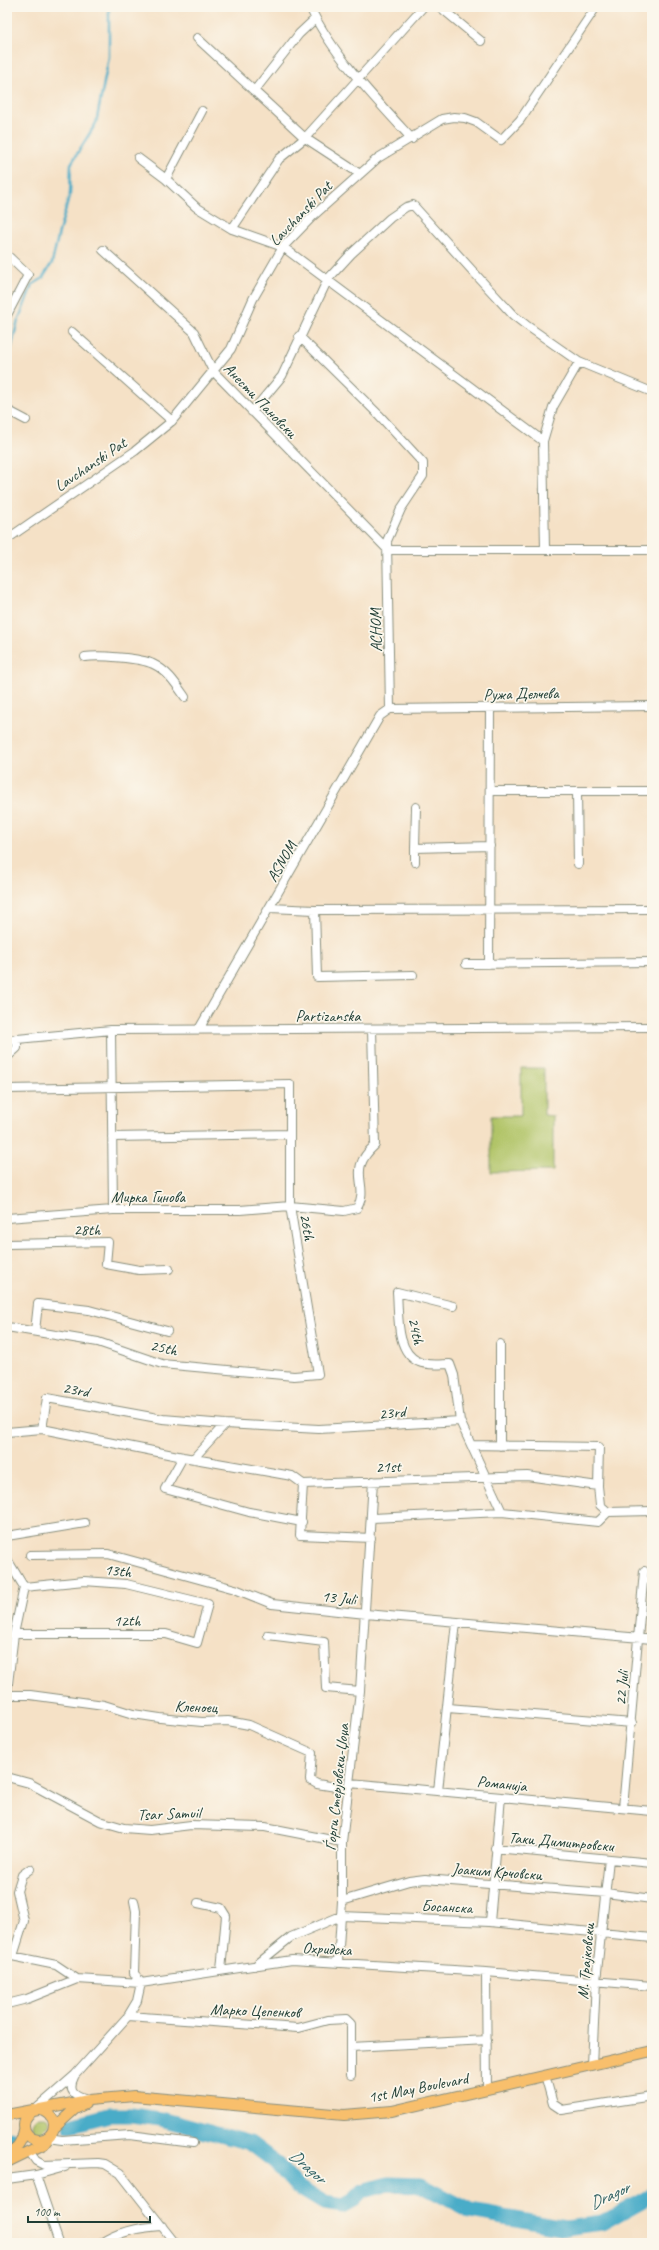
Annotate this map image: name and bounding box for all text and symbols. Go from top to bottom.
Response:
street label: Lavchanski Pat [265,176,338,250]
street label: Анести Пановски [219,359,302,443]
street label: Lavchanski Pat [51,433,132,496]
street label: АСНОМ [366,606,386,652]
street label: Ружа Делчева [483,683,560,705]
street label: ASNOM [262,836,302,885]
street label: Partizanska [296,1006,361,1026]
street label: Мирка Гинова [111,1187,186,1207]
street label: 26th [295,1212,319,1243]
street label: 28th [73,1220,101,1240]
street label: 24th [403,1316,429,1347]
street label: 25th [149,1335,180,1361]
street label: 23rd [61,1378,93,1403]
street label: 23rd [378,1402,409,1424]
street label: 21st [375,1457,403,1477]
street label: 13th [103,1560,133,1582]
street label: 13 Juli [321,1586,359,1610]
street label: 12th [114,1611,141,1631]
street label: 22 Juli [611,1668,634,1706]
street label: Кленоец [174,1696,219,1718]
street label: Ѓорги Стерјовски-Џоџа [320,1722,354,1851]
street label: Романија [476,1771,529,1797]
street label: Tsar Samuil [137,1803,204,1825]
street label: Таки Димитровски [508,1827,615,1857]
street label: Јоаким Крчовски [450,1859,543,1885]
street label: Босанска [421,1896,474,1918]
street label: М. Трајковски [573,1921,599,2000]
street label: Охридска [302,1938,354,1960]
street label: Марко Цепенков [210,1999,303,2023]
street label: 1st May Boulevard [367,2068,472,2107]
water label: Dragor [285,2145,332,2190]
water label: Dragor [586,2176,635,2214]
scale bar [28,2198,150,2224]
text: 100 m [34,2204,61,2220]

